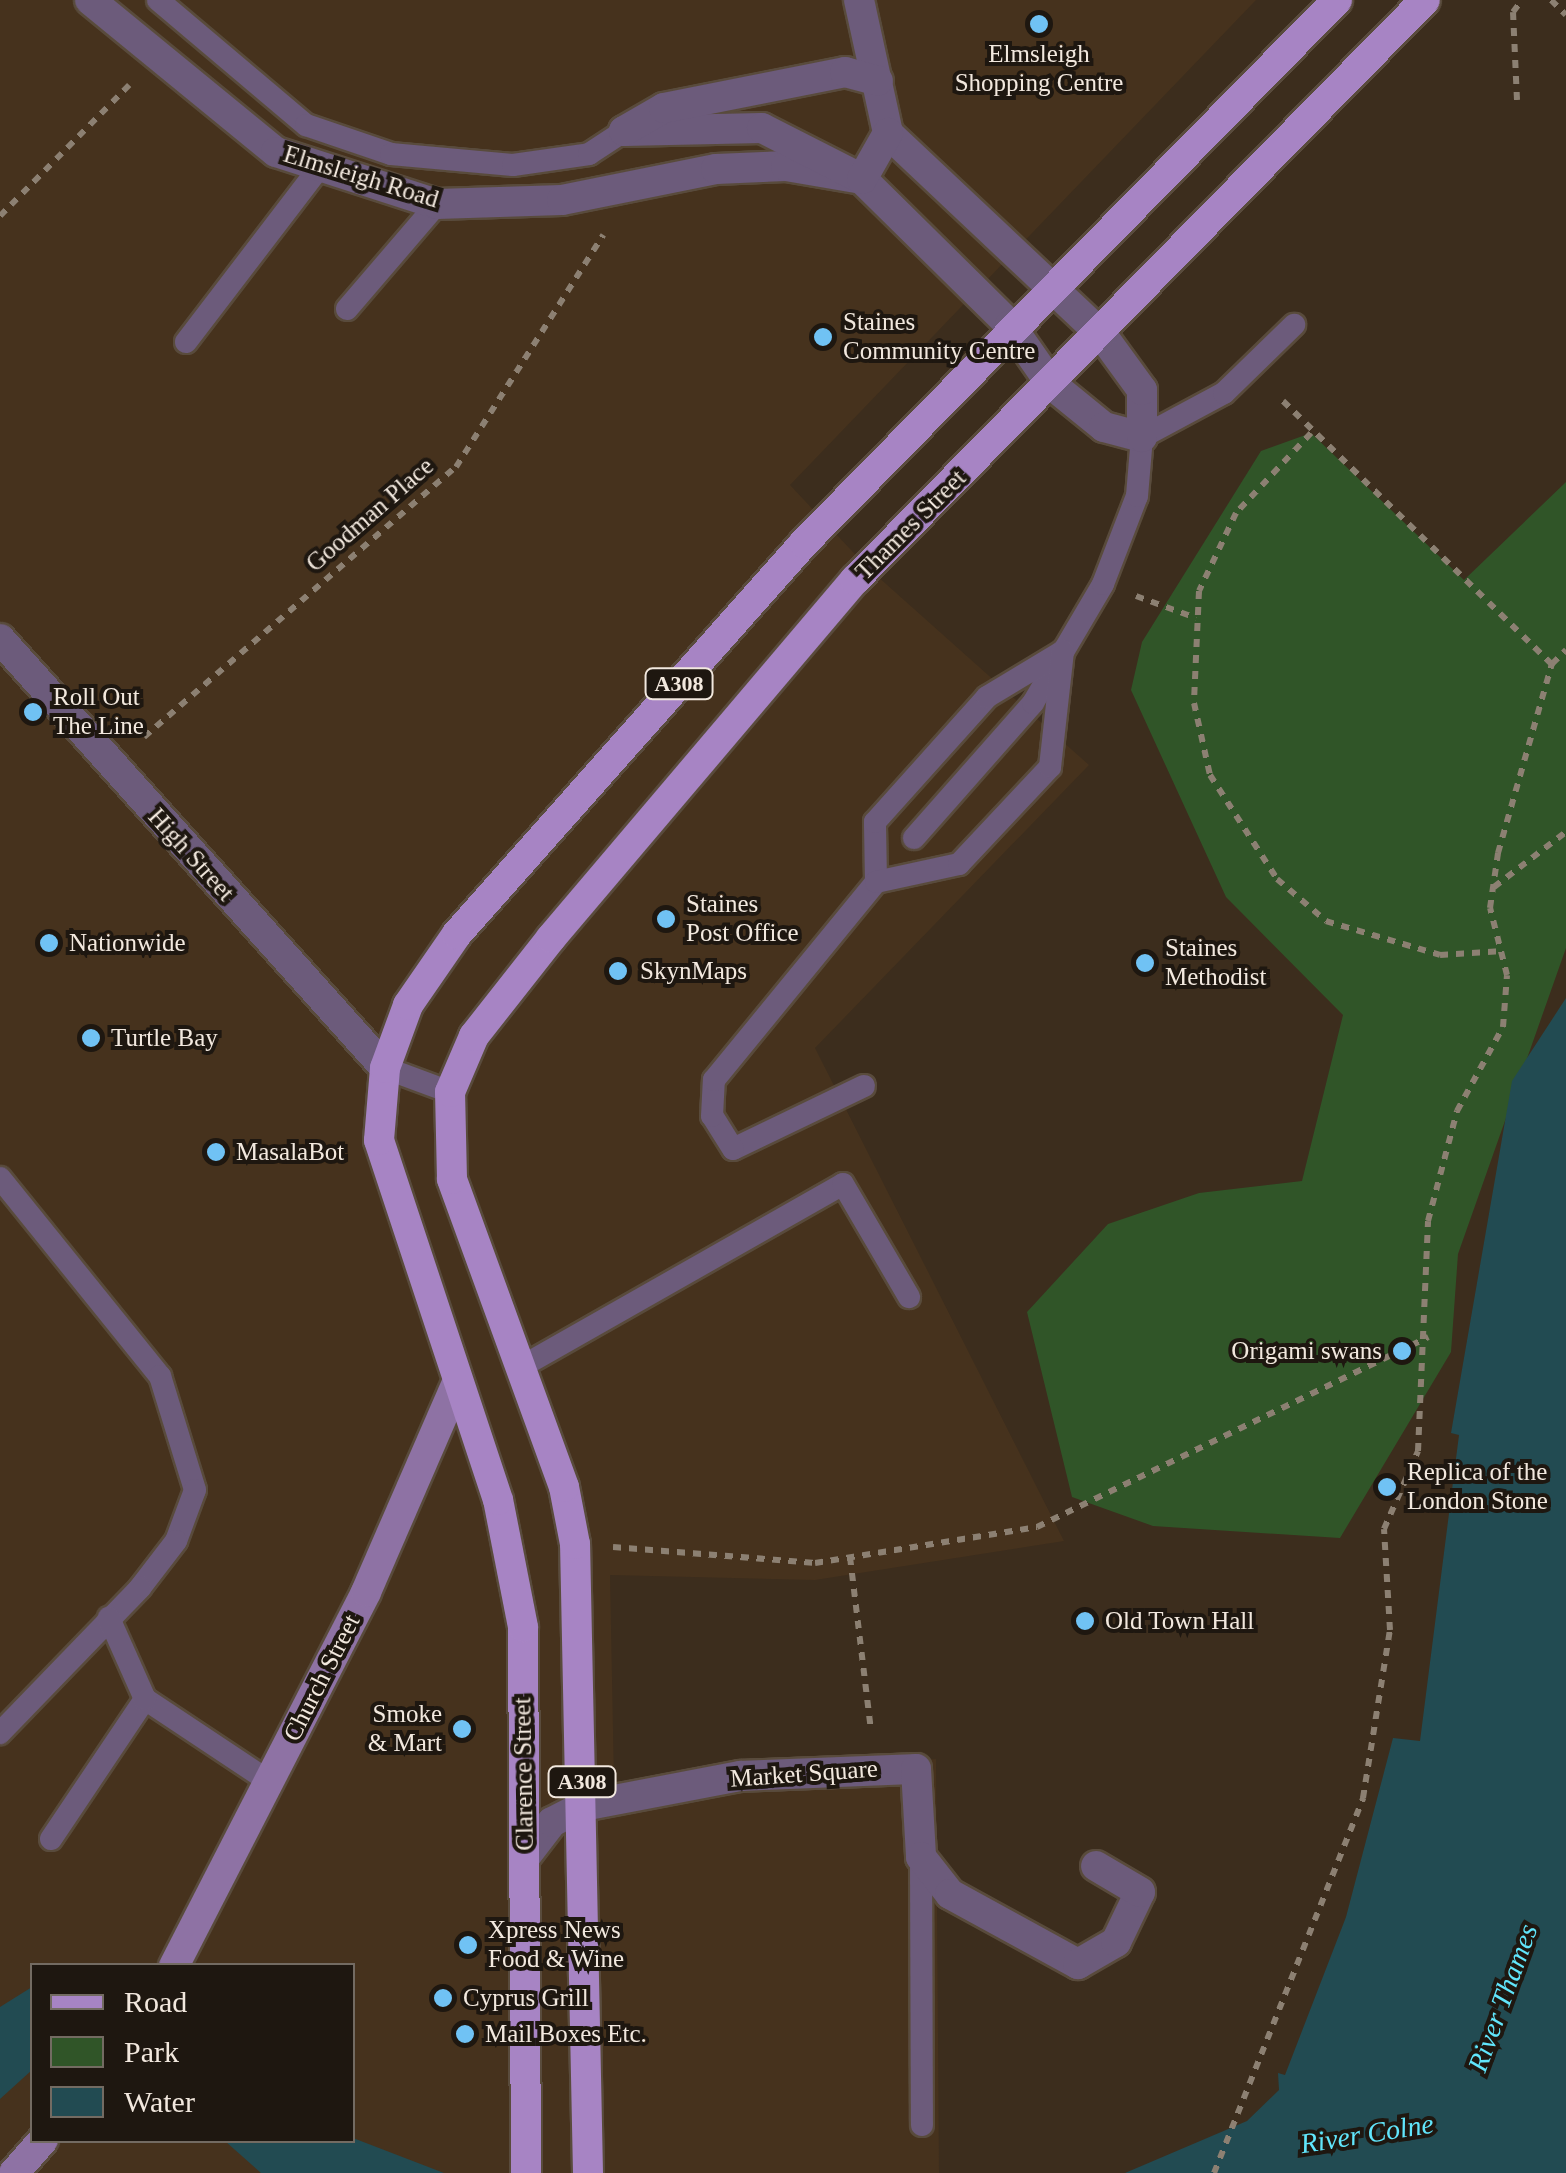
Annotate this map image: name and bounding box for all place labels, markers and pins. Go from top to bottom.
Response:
marker: Elmsleigh Shopping Centre [1028,13,1050,35]
place label: Elmsleigh Shopping Centre [955,40,1123,99]
place label: Staines Community Centre [843,308,1035,367]
marker: Staines Community Centre [812,326,834,348]
place label: Roll Out The Line [53,683,144,742]
marker: Roll Out The Line [22,701,44,723]
place label: Staines Post Office [686,890,799,949]
marker: Staines Post Office [655,908,677,930]
place label: Nationwide [69,928,186,958]
marker: Nationwide [38,932,60,954]
place label: Staines Methodist [1165,934,1266,993]
marker: Staines Methodist [1134,952,1156,974]
place label: SkynMaps [640,956,747,986]
marker: SkynMaps [605,958,631,984]
place label: Turtle Bay [111,1023,218,1053]
marker: Turtle Bay [80,1027,102,1049]
place label: MasalaBot [236,1137,344,1167]
marker: MasalaBot [205,1141,227,1163]
place label: Origami swans [1231,1336,1382,1366]
marker: Origami swans [1391,1340,1413,1362]
place label: Replica of the London Stone [1407,1458,1548,1517]
marker: Replica of the London Stone [1376,1476,1398,1498]
place label: Old Town Hall [1105,1606,1255,1636]
marker: Old Town Hall [1074,1610,1096,1632]
place label: Smoke & Mart [368,1700,442,1759]
marker: Smoke & Mart [451,1718,473,1740]
place label: Xpress News Food & Wine [488,1916,624,1975]
marker: Xpress News Food & Wine [457,1934,479,1956]
place label: Cyprus Grill [463,1983,589,2013]
marker: Cyprus Grill [432,1987,454,2009]
place label: Mail Boxes Etc. [485,2019,647,2049]
marker: Mail Boxes Etc. [454,2023,476,2045]

